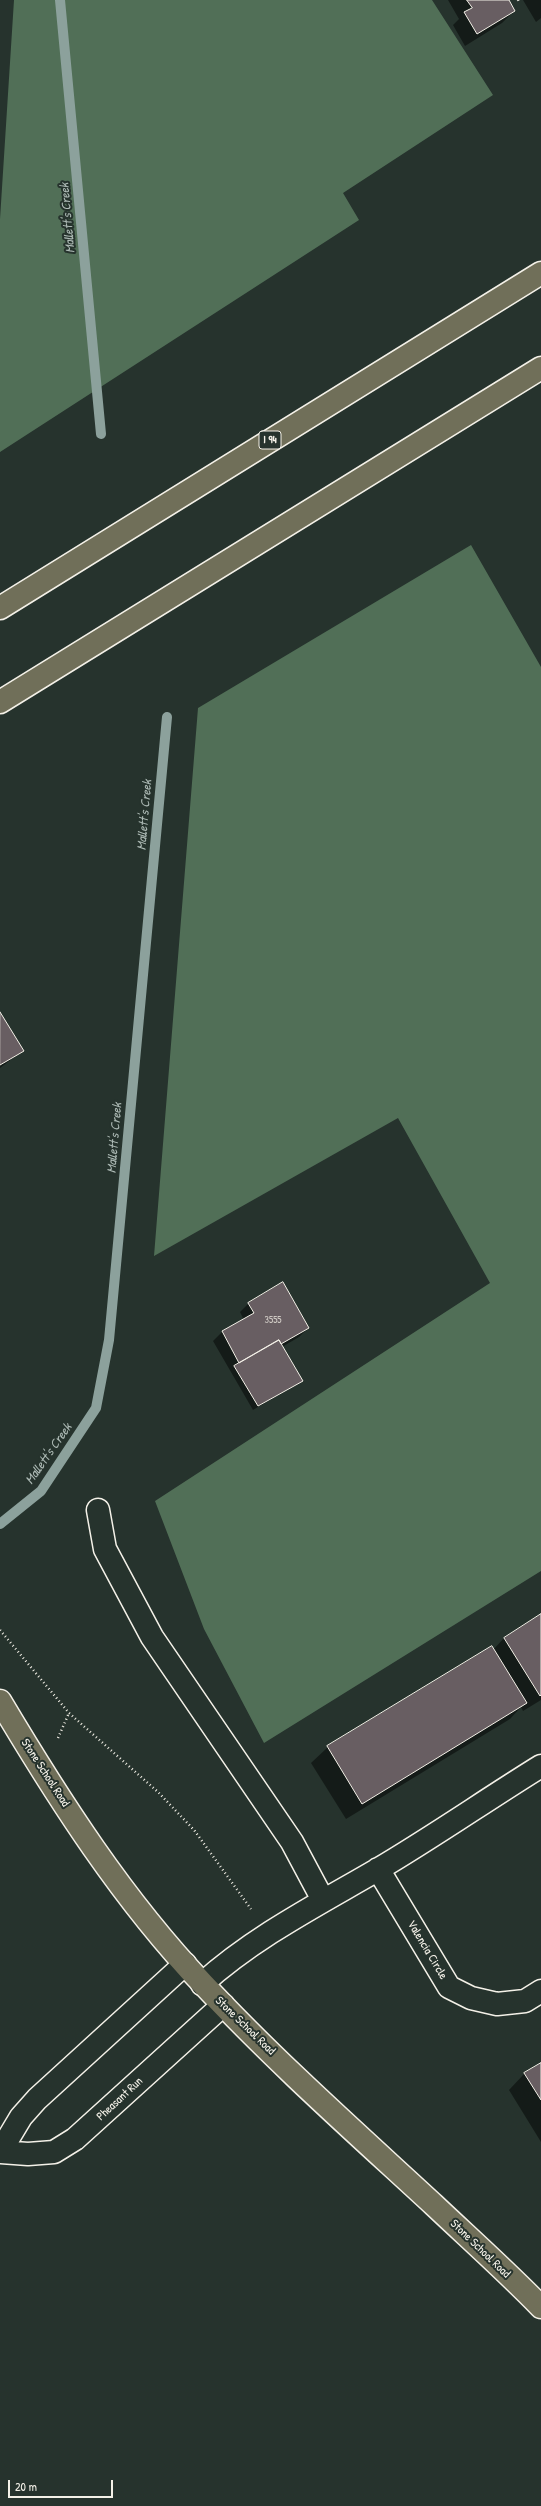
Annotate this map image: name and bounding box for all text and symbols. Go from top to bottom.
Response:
water label: Mallett's Creek [57,182,79,254]
road number: I 94 [259,431,281,449]
water label: Mallett's Creek [134,779,156,851]
water label: Mallett's Creek [104,1102,126,1174]
house number: 3555 [264,1314,282,1326]
water label: Mallett's Creek [22,1421,76,1487]
street label: Stone School Road [18,1736,72,1810]
street label: Valencia Circle [404,1918,450,1982]
street label: Stone School Road [212,1994,278,2058]
street label: Pheasant Run [94,2074,146,2124]
street label: Stone School Road [447,2217,513,2281]
scale bar [10,2472,115,2498]
text: 20 m [15,2478,37,2495]

